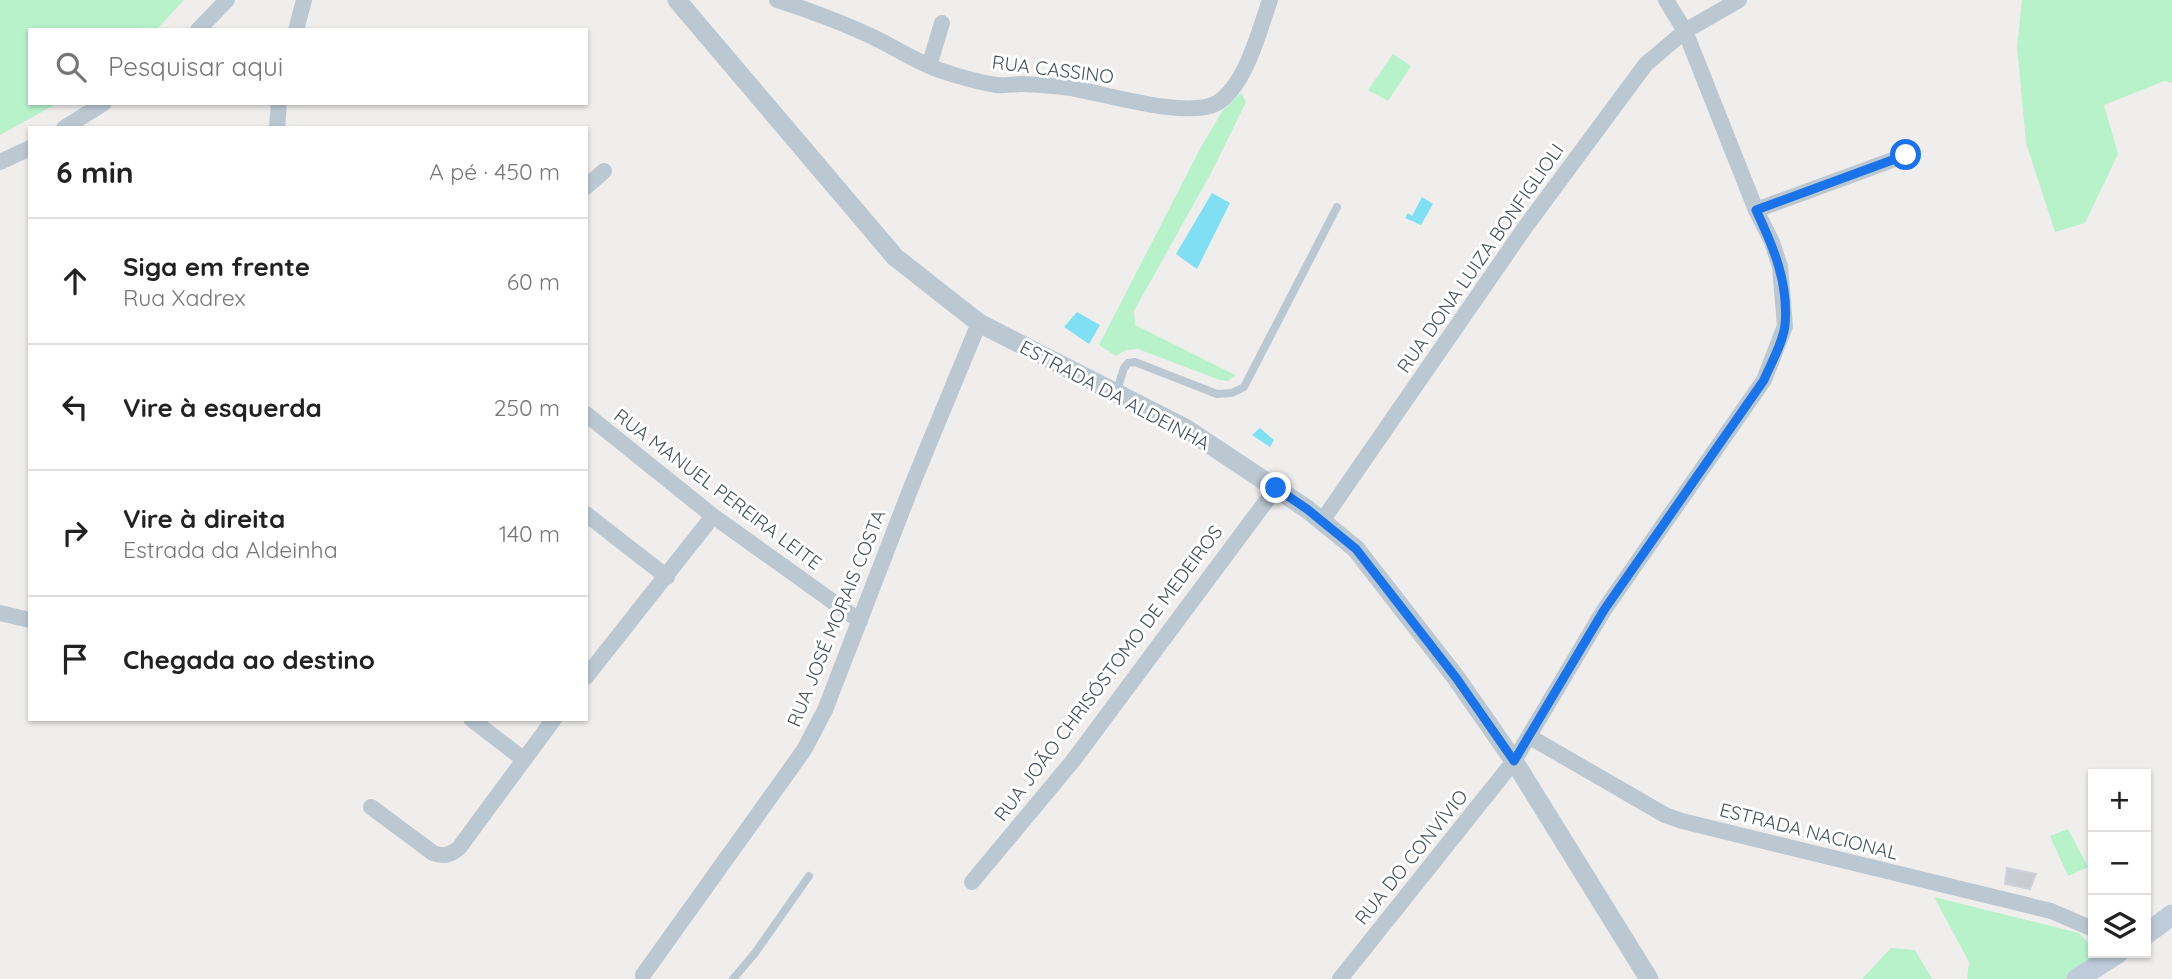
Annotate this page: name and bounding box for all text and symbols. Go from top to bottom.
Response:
search box [28,28,588,105]
icon: search [52,48,90,86]
text: Pesquisar aqui [108,50,283,83]
street label: RUA CASSINO [991,50,1115,88]
street label: RUA DONA LUIZA BONFIGLIOLI [1391,139,1569,377]
route start [1890,139,1921,170]
text: 6 min [56,153,134,191]
text: A pé · 450 m [429,157,560,186]
text: Siga em frente [123,250,310,283]
icon: ahead [56,262,94,300]
text: 60 m [507,267,560,296]
text: Rua Xadrex [123,283,246,312]
street label: ESTRADA DA ALDEINHA [1016,335,1214,455]
icon: left [56,388,94,426]
text: Vire à esquerda [123,391,322,424]
text: 250 m [494,393,560,422]
street label: RUA MANUEL PEREIRA LEITE [610,403,826,575]
route end [1260,472,1291,503]
text: Vire à direita [123,502,285,535]
street label: RUA JOSÉ MORAIS COSTA [781,506,891,730]
icon: right [56,514,94,552]
text: 140 m [499,519,560,548]
street label: RUA JOÃO CHRISÓSTOMO DE MEDEIROS [989,520,1227,826]
text: Estrada da Aldeinha [123,535,338,564]
icon: arrive [56,640,94,678]
text: Chegada ao destino [123,643,375,676]
map controls [2088,769,2151,958]
button: + [2088,769,2151,832]
street label: RUA DO CONVÍVIO [1349,785,1473,929]
street label: ESTRADA NACIONAL [1717,797,1901,865]
button: − [2088,832,2151,895]
button: layers [2088,895,2151,958]

